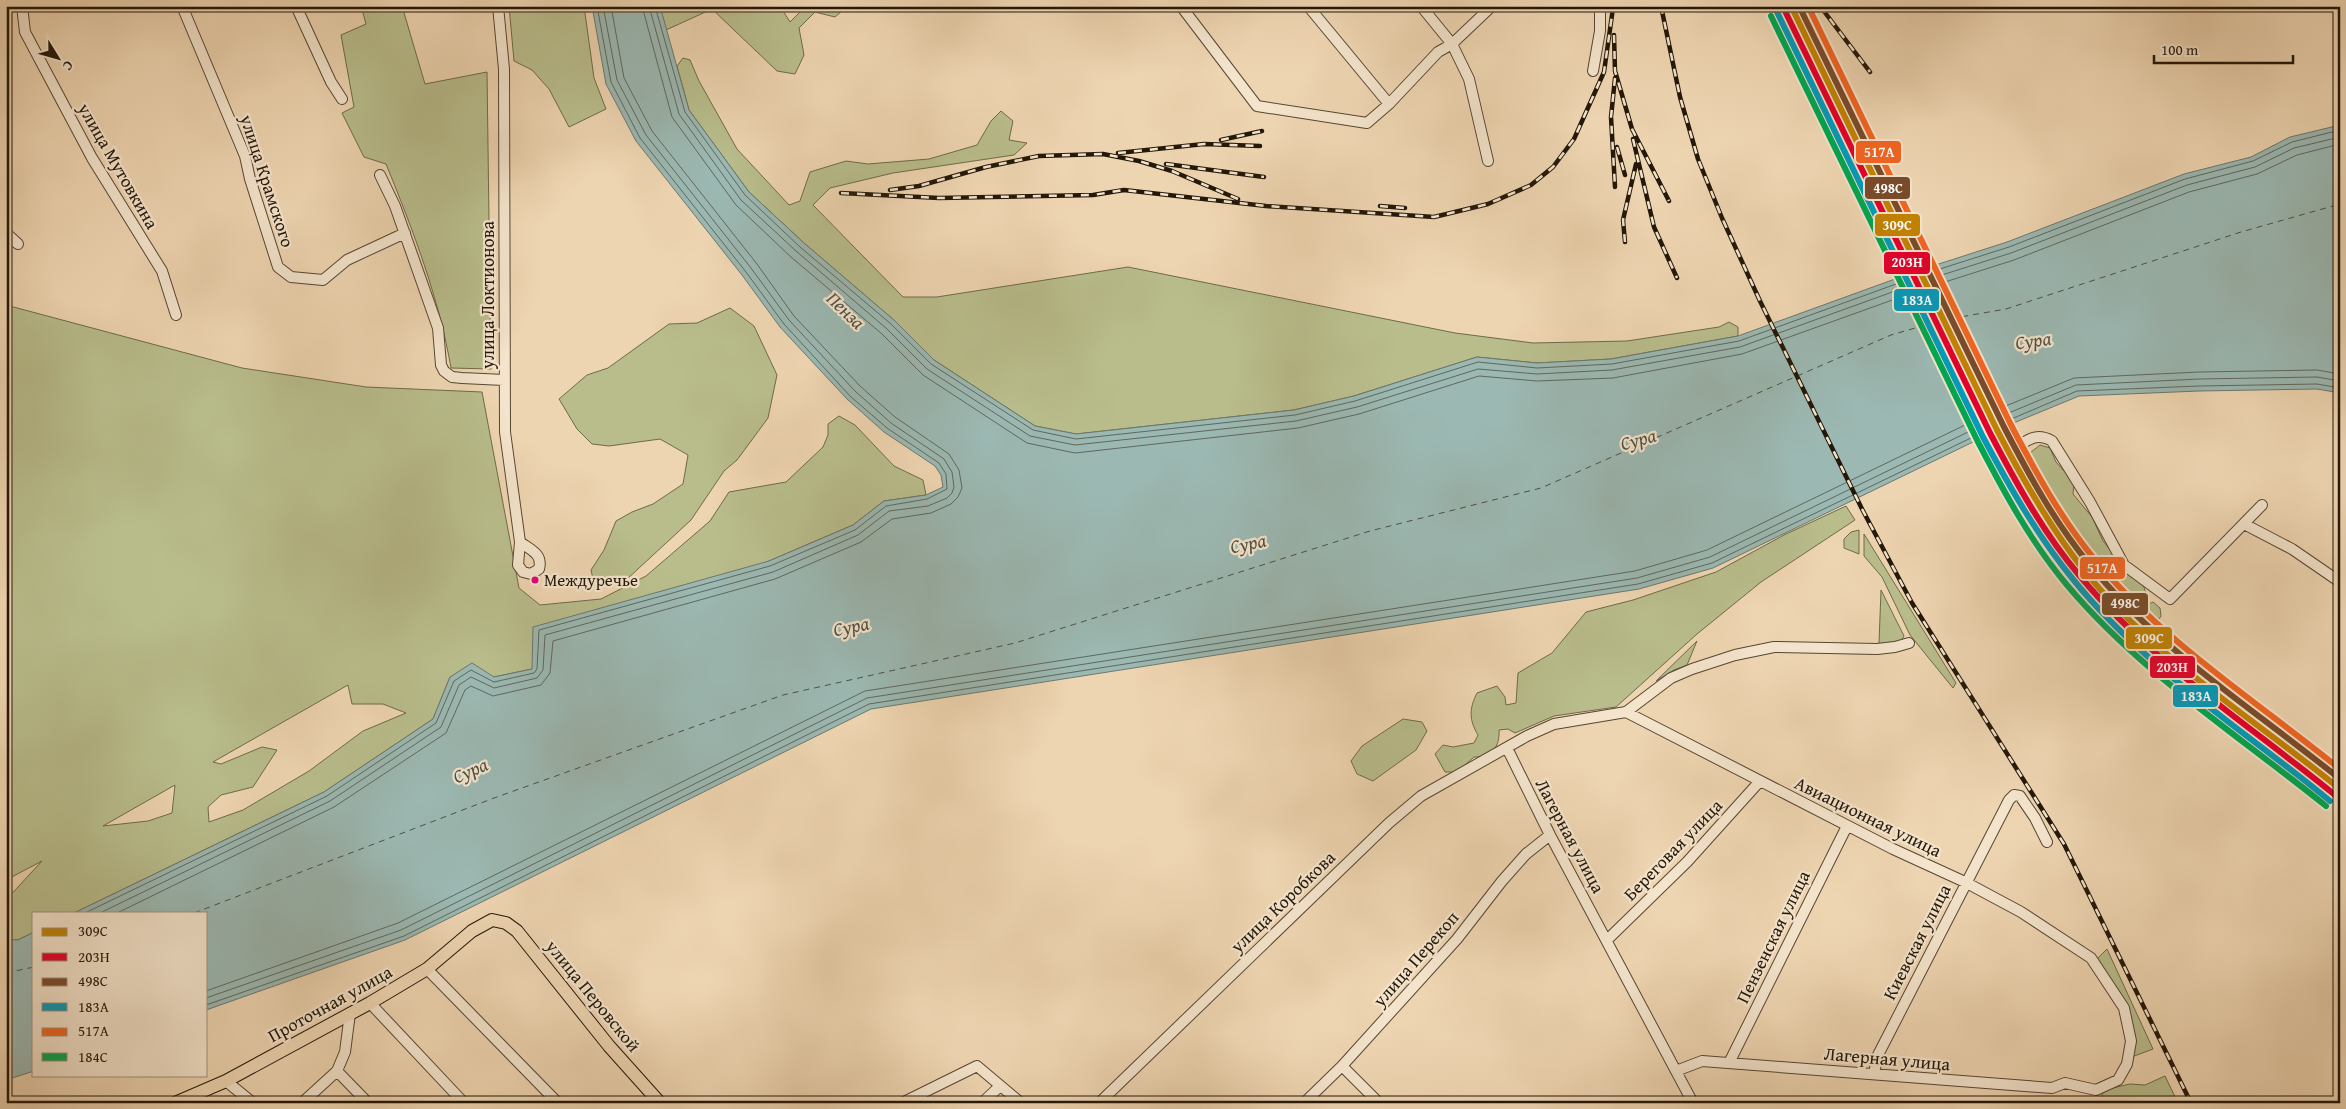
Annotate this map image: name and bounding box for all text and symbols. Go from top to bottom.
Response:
north arrow [32,32,82,82]
scale bar [2154,32,2292,64]
text: 100 m [2161,39,2199,60]
text: С [58,57,79,75]
street label: улица Мутовкина [71,97,166,234]
street label: улица Крамского [233,110,302,251]
line badge: 517А [1855,140,1902,164]
text: 517А [1864,142,1894,162]
line badge: 498С [1864,176,1911,200]
text: 498С [1873,178,1903,198]
line badge: 309С [1874,213,1921,237]
text: 309С [1882,215,1912,235]
street label: улица Локтионова [474,220,501,370]
line badge: 203Н [1883,251,1931,275]
text: 203Н [1891,252,1923,272]
water label: Пенза [820,285,872,336]
line badge: 183А [1893,288,1940,312]
text: 183А [1902,290,1932,310]
water label: Сура [2013,324,2053,356]
water label: Сура [1617,421,1659,457]
water label: Сура [1227,526,1269,560]
line badge: 517А [2079,556,2126,580]
text: 517А [2087,558,2117,578]
place label: Междуречье [544,567,638,592]
marker: Междуречье [530,575,540,585]
line badge: 498С [2101,592,2149,616]
text: 498С [2110,593,2140,613]
water label: Сура [830,609,872,643]
line badge: 309С [2125,626,2173,650]
text: 309С [2134,628,2164,648]
line badge: 203Н [2149,655,2196,679]
text: 203Н [2156,657,2188,677]
line badge: 183А [2172,684,2219,708]
text: 183А [2181,686,2211,706]
water label: Сура [448,750,492,790]
street label: Авиационная улица [1790,769,1947,864]
street label: Лагерная улица [1529,774,1612,898]
street label: Береговая улица [1617,792,1729,907]
street label: улица Коробкова [1223,844,1342,960]
street label: Пензенская улица [1729,865,1817,1008]
street label: Киевская улица [1876,879,1958,1004]
street label: улица Перекоп [1366,905,1465,1013]
legend [32,912,208,1076]
text: 309С [78,920,108,941]
street label: улица Перовской [539,933,647,1058]
text: 203Н [78,946,110,967]
street label: Проточная улица [263,958,397,1049]
text: 498С [78,970,108,991]
text: 183А [78,996,109,1017]
text: 517А [78,1020,109,1041]
street label: Лагерная улица [1823,1040,1952,1077]
text: 184С [78,1046,108,1067]

